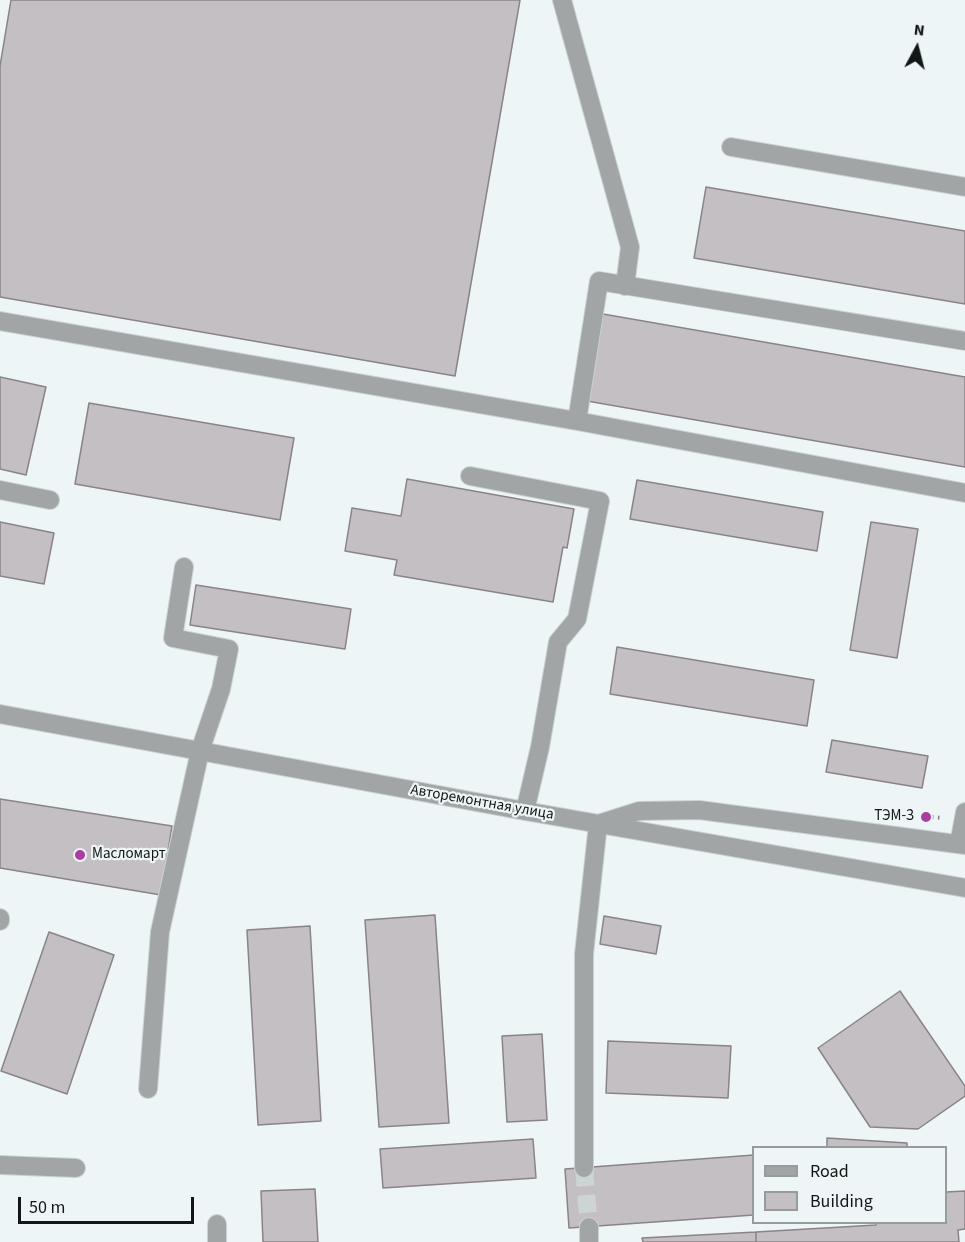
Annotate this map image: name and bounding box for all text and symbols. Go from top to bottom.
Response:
north arrow [887,18,947,78]
text: N [913,19,926,42]
street label: Авторемонтная улица [409,782,555,824]
place label: ТЭМ-З [874,808,914,826]
marker: ТЭМ-З [919,810,933,824]
place label: Масломарт [92,846,166,864]
marker: Масломарт [73,848,87,862]
legend [752,1146,947,1224]
text: Road [810,1159,849,1184]
scale bar [21,1185,196,1223]
text: Building [810,1189,873,1214]
text: 50 m [29,1195,65,1220]

